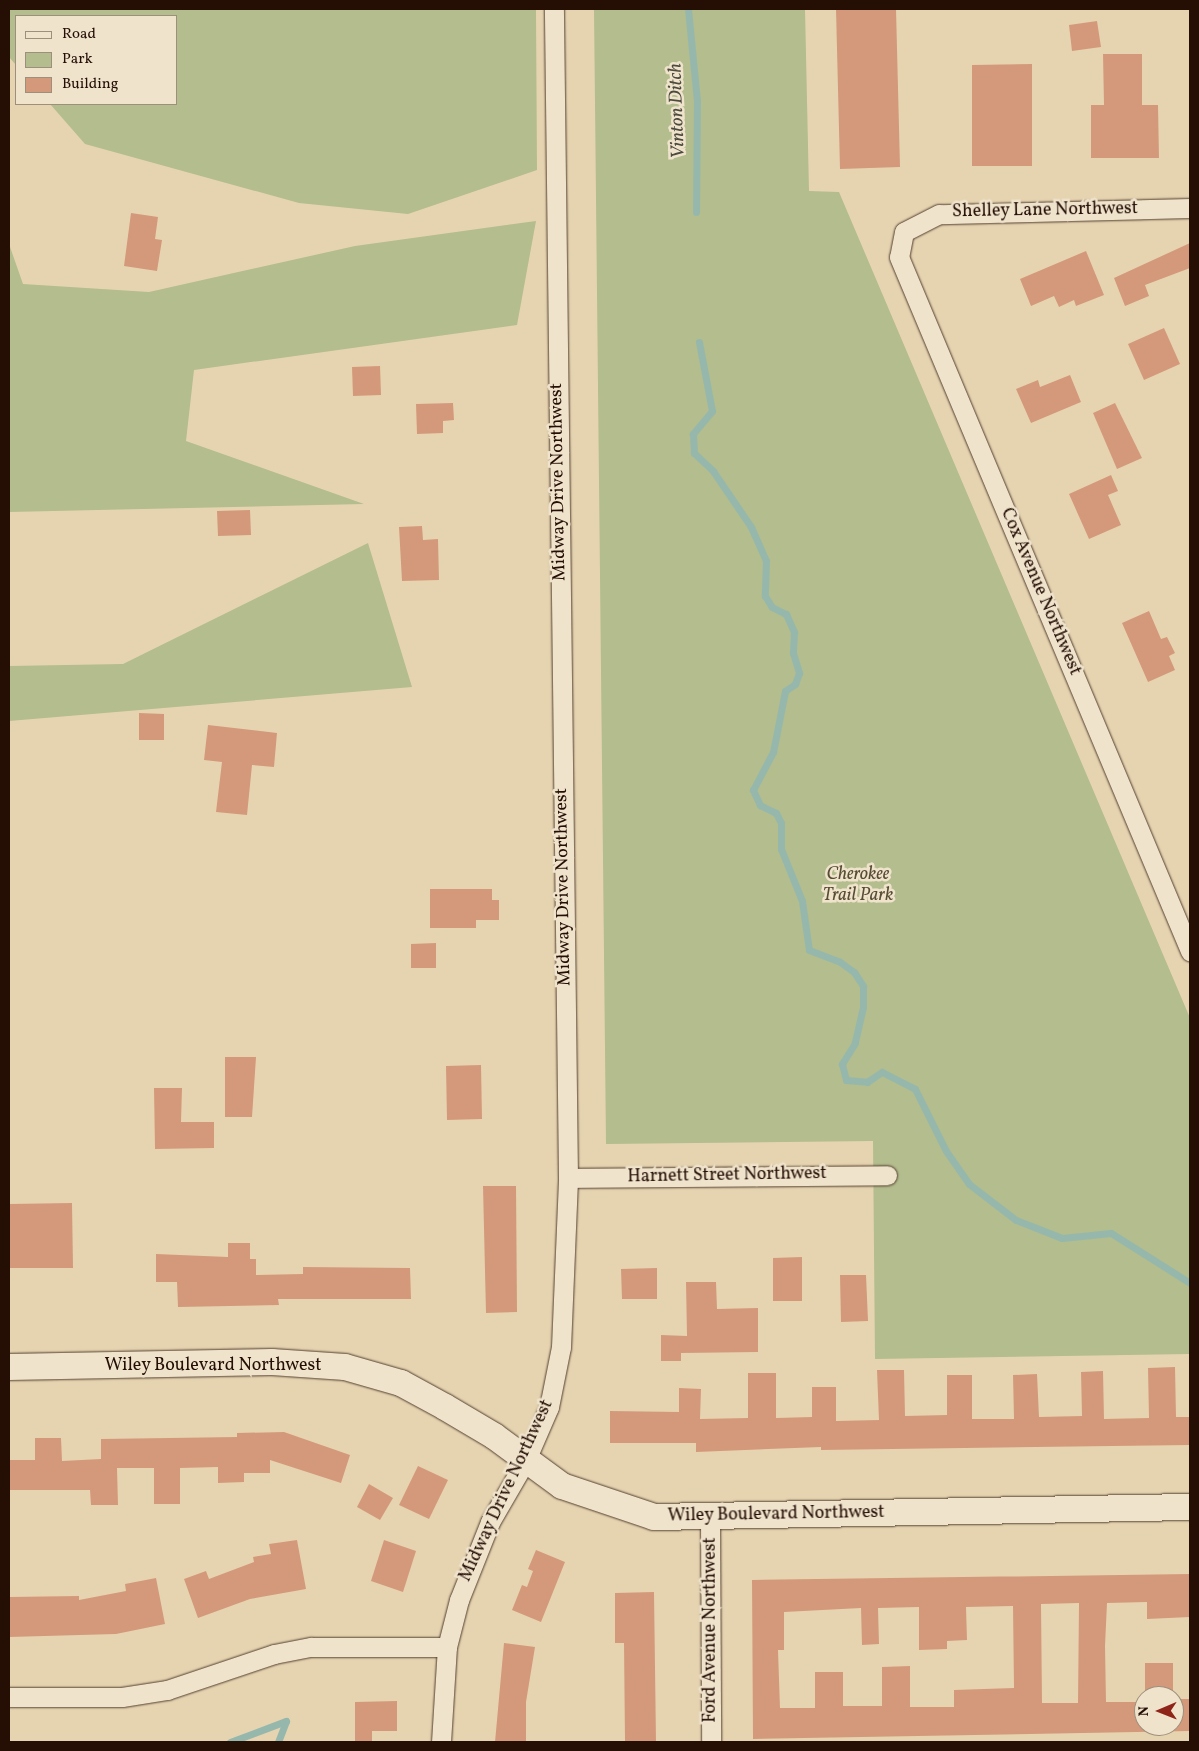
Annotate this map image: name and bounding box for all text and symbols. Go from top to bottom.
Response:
legend [15,15,178,105]
text: Road [62,24,96,45]
text: Park [62,49,93,70]
water label: Vinton Ditch [665,63,691,159]
text: Building [62,74,118,95]
street label: Shelley Lane Northwest [951,199,1139,223]
street label: Midway Drive Northwest [546,382,572,582]
street label: Cox Avenue Northwest [995,505,1085,679]
street label: Midway Drive Northwest [551,787,577,987]
park label: Cherokee Trail Park [823,865,893,908]
street label: Harnett Street Northwest [627,1163,827,1189]
street label: Wiley Boulevard Northwest [104,1355,322,1377]
street label: Midway Drive Northwest [455,1396,559,1586]
street label: Wiley Boulevard Northwest [667,1502,885,1528]
street label: Ford Avenue Northwest [700,1537,722,1723]
north arrow [1134,1686,1184,1736]
text: N [1135,1706,1154,1717]

